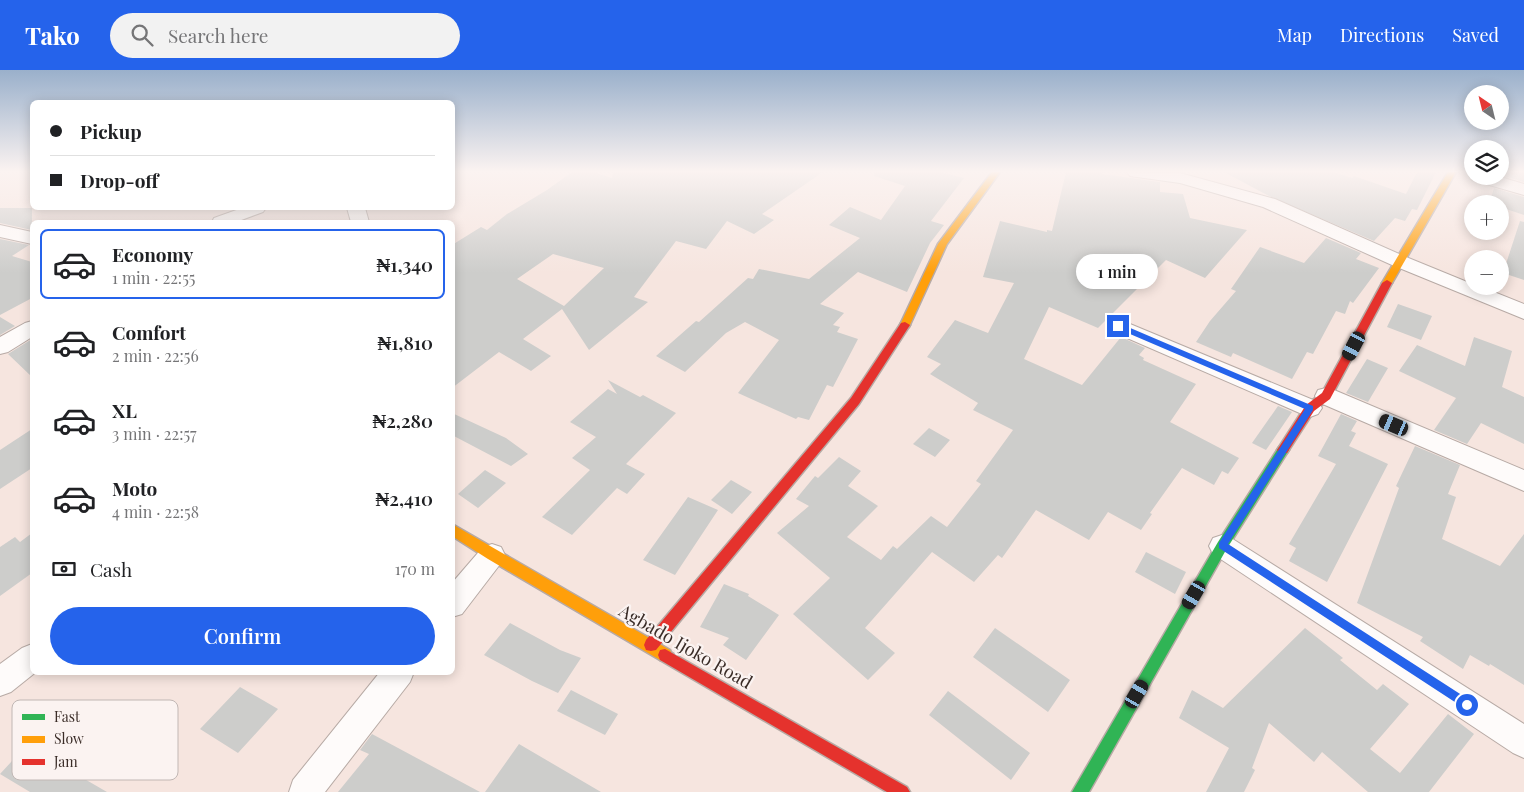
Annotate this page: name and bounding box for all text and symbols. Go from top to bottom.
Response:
search box [110,13,460,58]
text: Tako [25,19,80,51]
icon: search [128,21,156,49]
text: Search here [168,22,268,48]
text: Map [1277,23,1312,47]
text: Directions [1340,23,1424,47]
text: Saved [1452,23,1499,47]
north arrow [1464,85,1509,130]
map controls [1464,85,1509,295]
text: Pickup [80,118,142,144]
button: layers [1464,140,1509,185]
text: Drop-off [80,167,158,193]
button: + [1464,195,1509,240]
text: Economy [112,241,193,267]
icon: car [52,242,97,287]
button: − [1464,250,1509,295]
text: ₦1,340 [377,251,433,277]
callout: 1 min [1077,254,1159,288]
text: 1 min [1098,261,1136,282]
text: 1 min · 22:55 [112,267,195,288]
route end [1107,315,1129,337]
text: Comfort [112,319,186,345]
icon: car [52,320,97,365]
text: ₦1,810 [377,329,433,355]
car [1340,329,1367,363]
text: 2 min · 22:56 [112,345,199,366]
text: XL [112,397,137,423]
icon: car [52,398,97,443]
text: ₦2,280 [372,407,433,433]
car [1377,412,1410,438]
text: 3 min · 22:57 [112,423,197,444]
text: Moto [112,475,157,501]
icon: car [52,476,97,521]
text: ₦2,410 [376,485,433,511]
text: 4 min · 22:58 [112,501,199,522]
icon: cash [50,555,78,583]
text: Cash [90,556,132,582]
text: 170 m [395,558,435,579]
car [1180,578,1207,612]
street label: Agbado Ijoko Road [614,598,757,694]
button: Confirm [50,607,435,665]
car [1123,677,1150,711]
route start [1456,694,1478,716]
legend [12,700,178,780]
text: Fast [54,707,81,726]
text: Slow [54,729,84,748]
text: Jam [53,752,78,771]

